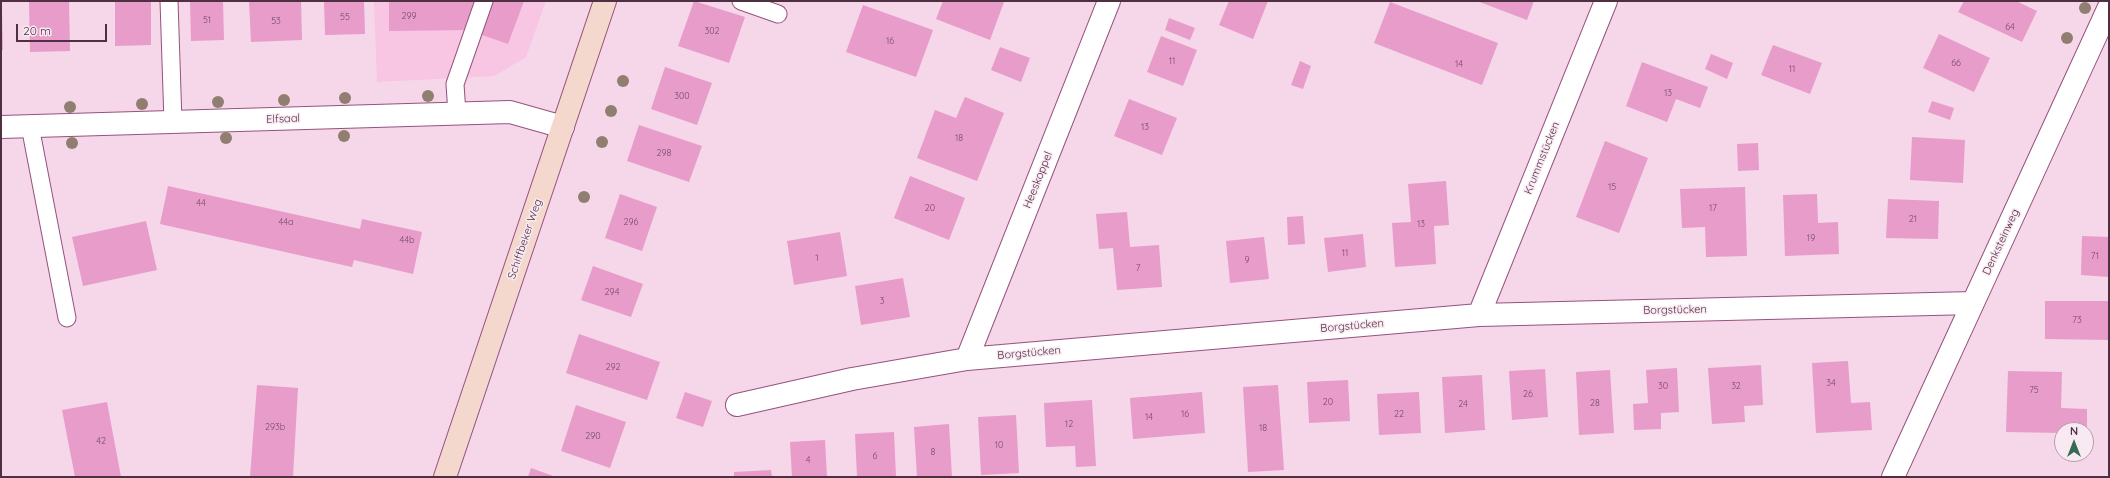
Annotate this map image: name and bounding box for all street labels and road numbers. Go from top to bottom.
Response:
street label: Elfsaal [266,112,300,126]
street label: Krummstücken [1521,120,1563,196]
street label: Heeskoppel [1021,150,1055,210]
street label: Schiffbeker Weg [505,197,545,281]
street label: Denksteinweg [1980,207,2022,277]
street label: Borgstücken [1643,303,1707,317]
street label: Borgstücken [1320,317,1384,335]
street label: Borgstücken [997,344,1061,362]

